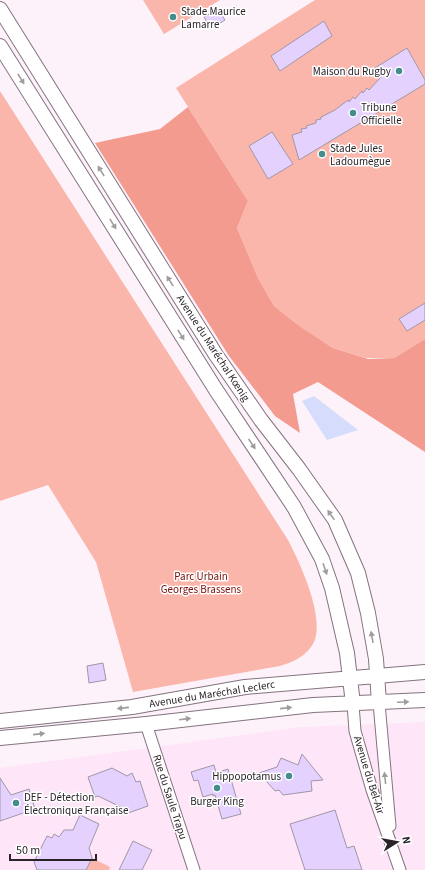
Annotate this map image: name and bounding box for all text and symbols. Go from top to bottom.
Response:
place label: Stade Maurice Lamarre [181,4,246,32]
marker: Stade Maurice Lamarre [168,12,178,22]
place label: Maison du Rugby [313,64,391,79]
marker: Maison du Rugby [394,66,404,76]
one-way arrow [17,74,25,84]
place label: Tribune Officielle [361,100,402,128]
marker: Tribune Officielle [348,108,358,118]
place label: Stade Jules Ladoumègue [330,141,391,169]
marker: Stade Jules Ladoumègue [317,149,327,159]
one-way arrow [97,166,105,176]
one-way arrow [109,218,116,230]
one-way arrow [166,276,174,286]
street label: Avenue du Maréchal Kœnig [173,292,253,405]
one-way arrow [178,329,185,340]
one-way arrow [248,438,256,449]
one-way arrow [327,509,335,520]
one-way arrow [322,563,328,575]
park label: Parc Urbain Georges Brassens [161,569,242,597]
one-way arrow [369,631,375,643]
street label: Avenue du Maréchal Leclerc [148,677,276,711]
one-way arrow [397,699,410,705]
one-way arrow [117,704,130,711]
one-way arrow [280,704,292,711]
one-way arrow [179,716,191,722]
one-way arrow [33,731,45,738]
street label: Avenue du Bel-Air [350,734,388,816]
street label: Rue du Saule Trapu [149,753,191,841]
place label: Hippopotamus [212,769,281,784]
marker: Hippopotamus [284,771,294,781]
one-way arrow [382,772,388,784]
marker: Burger King [212,783,222,793]
place label: DEF - Détection Électronique Française [24,790,129,818]
place label: Burger King [190,794,244,809]
marker: DEF - Détection Électronique Française [11,798,21,808]
north arrow [377,822,417,862]
text: N [398,835,414,845]
scale bar [10,836,96,862]
text: 50 m [16,842,40,859]

